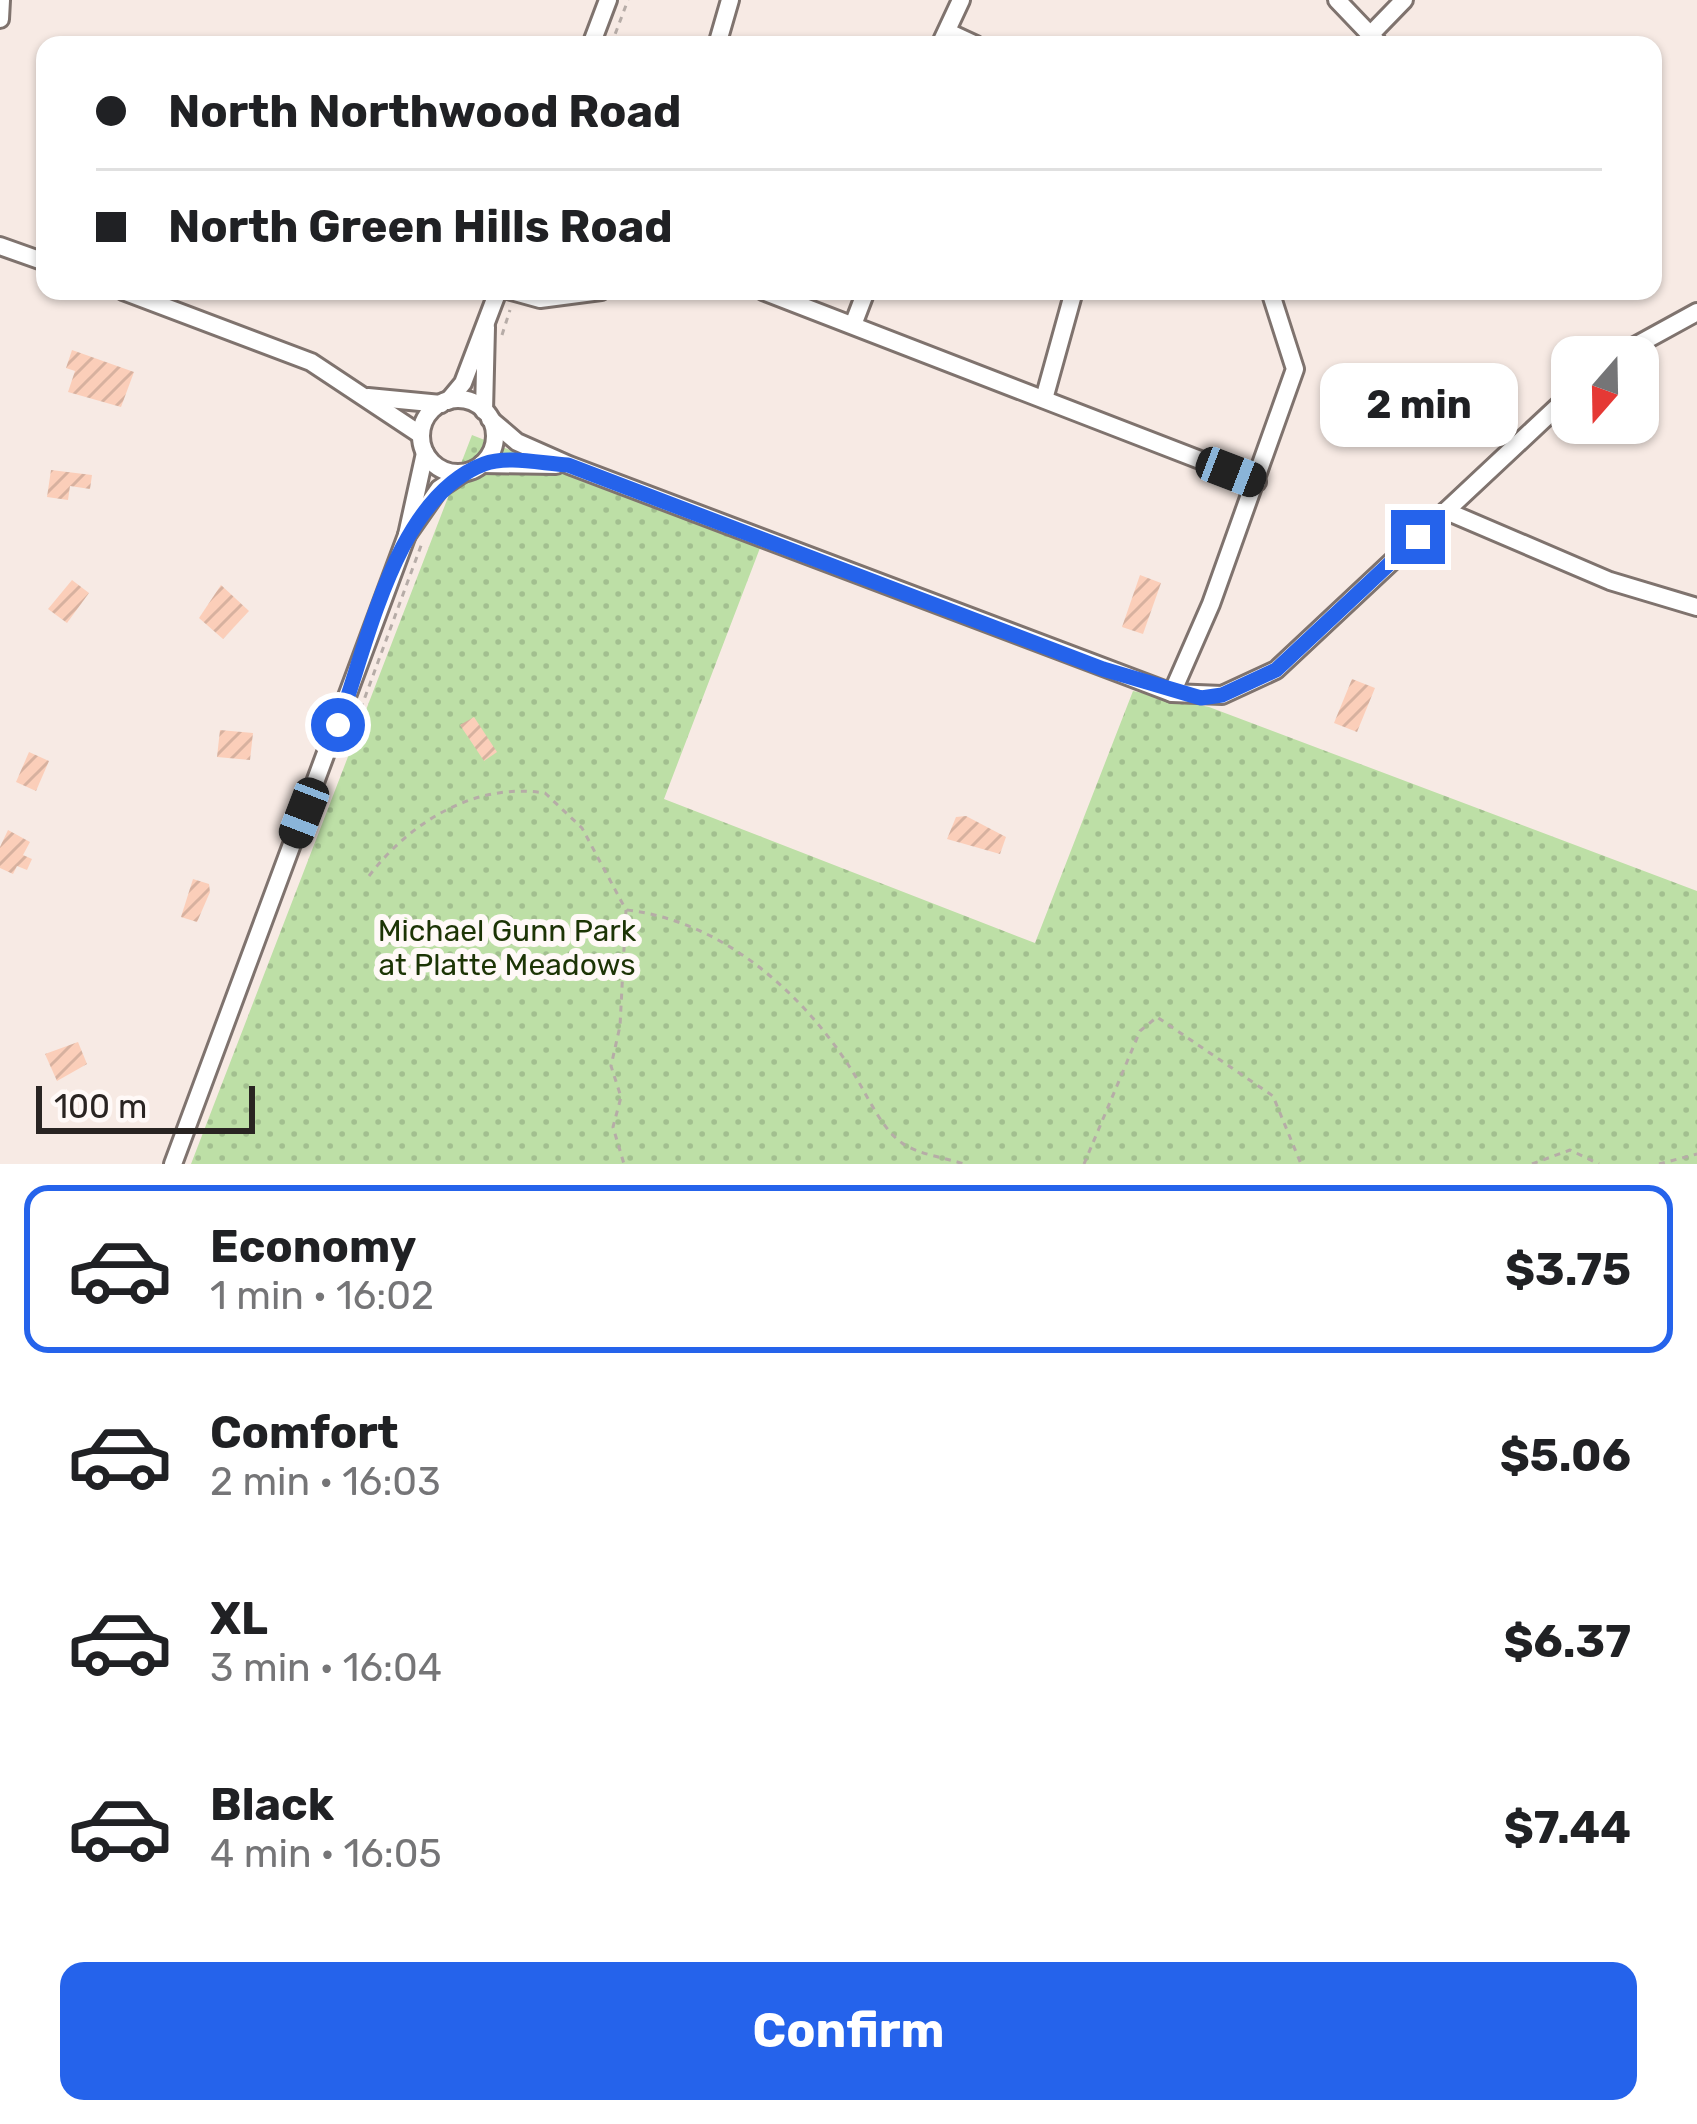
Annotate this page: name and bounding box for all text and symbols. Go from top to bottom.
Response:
text: North Northwood Road [168,85,682,138]
text: North Green Hills Road [168,200,673,253]
north arrow [1551,336,1659,444]
map controls [1551,336,1659,444]
callout: 2 min [1319,363,1517,447]
text: 2 min [1366,382,1472,428]
car [1191,442,1271,502]
route end [1391,510,1445,564]
route start [311,698,365,752]
car [274,773,334,853]
park label: Michael Gunn Park at Platte Meadows [378,913,637,983]
scale bar [36,1080,255,1133]
text: 100 m [54,1087,147,1126]
icon: car [66,1215,174,1323]
text: Economy [210,1220,416,1273]
text: $3.75 [1505,1243,1631,1296]
text: 1 min · 16:02 [210,1273,434,1319]
icon: car [66,1401,174,1509]
text: Comfort [210,1406,399,1459]
text: $5.06 [1500,1429,1631,1482]
text: 2 min · 16:03 [210,1459,441,1505]
icon: car [66,1587,174,1695]
text: XL [210,1592,268,1645]
text: $6.37 [1503,1615,1631,1668]
text: 3 min · 16:04 [210,1645,442,1691]
icon: car [66,1773,174,1881]
text: Black [210,1778,334,1831]
text: $7.44 [1504,1801,1631,1854]
text: 4 min · 16:05 [210,1831,442,1877]
button: Confirm [60,1962,1637,2100]

